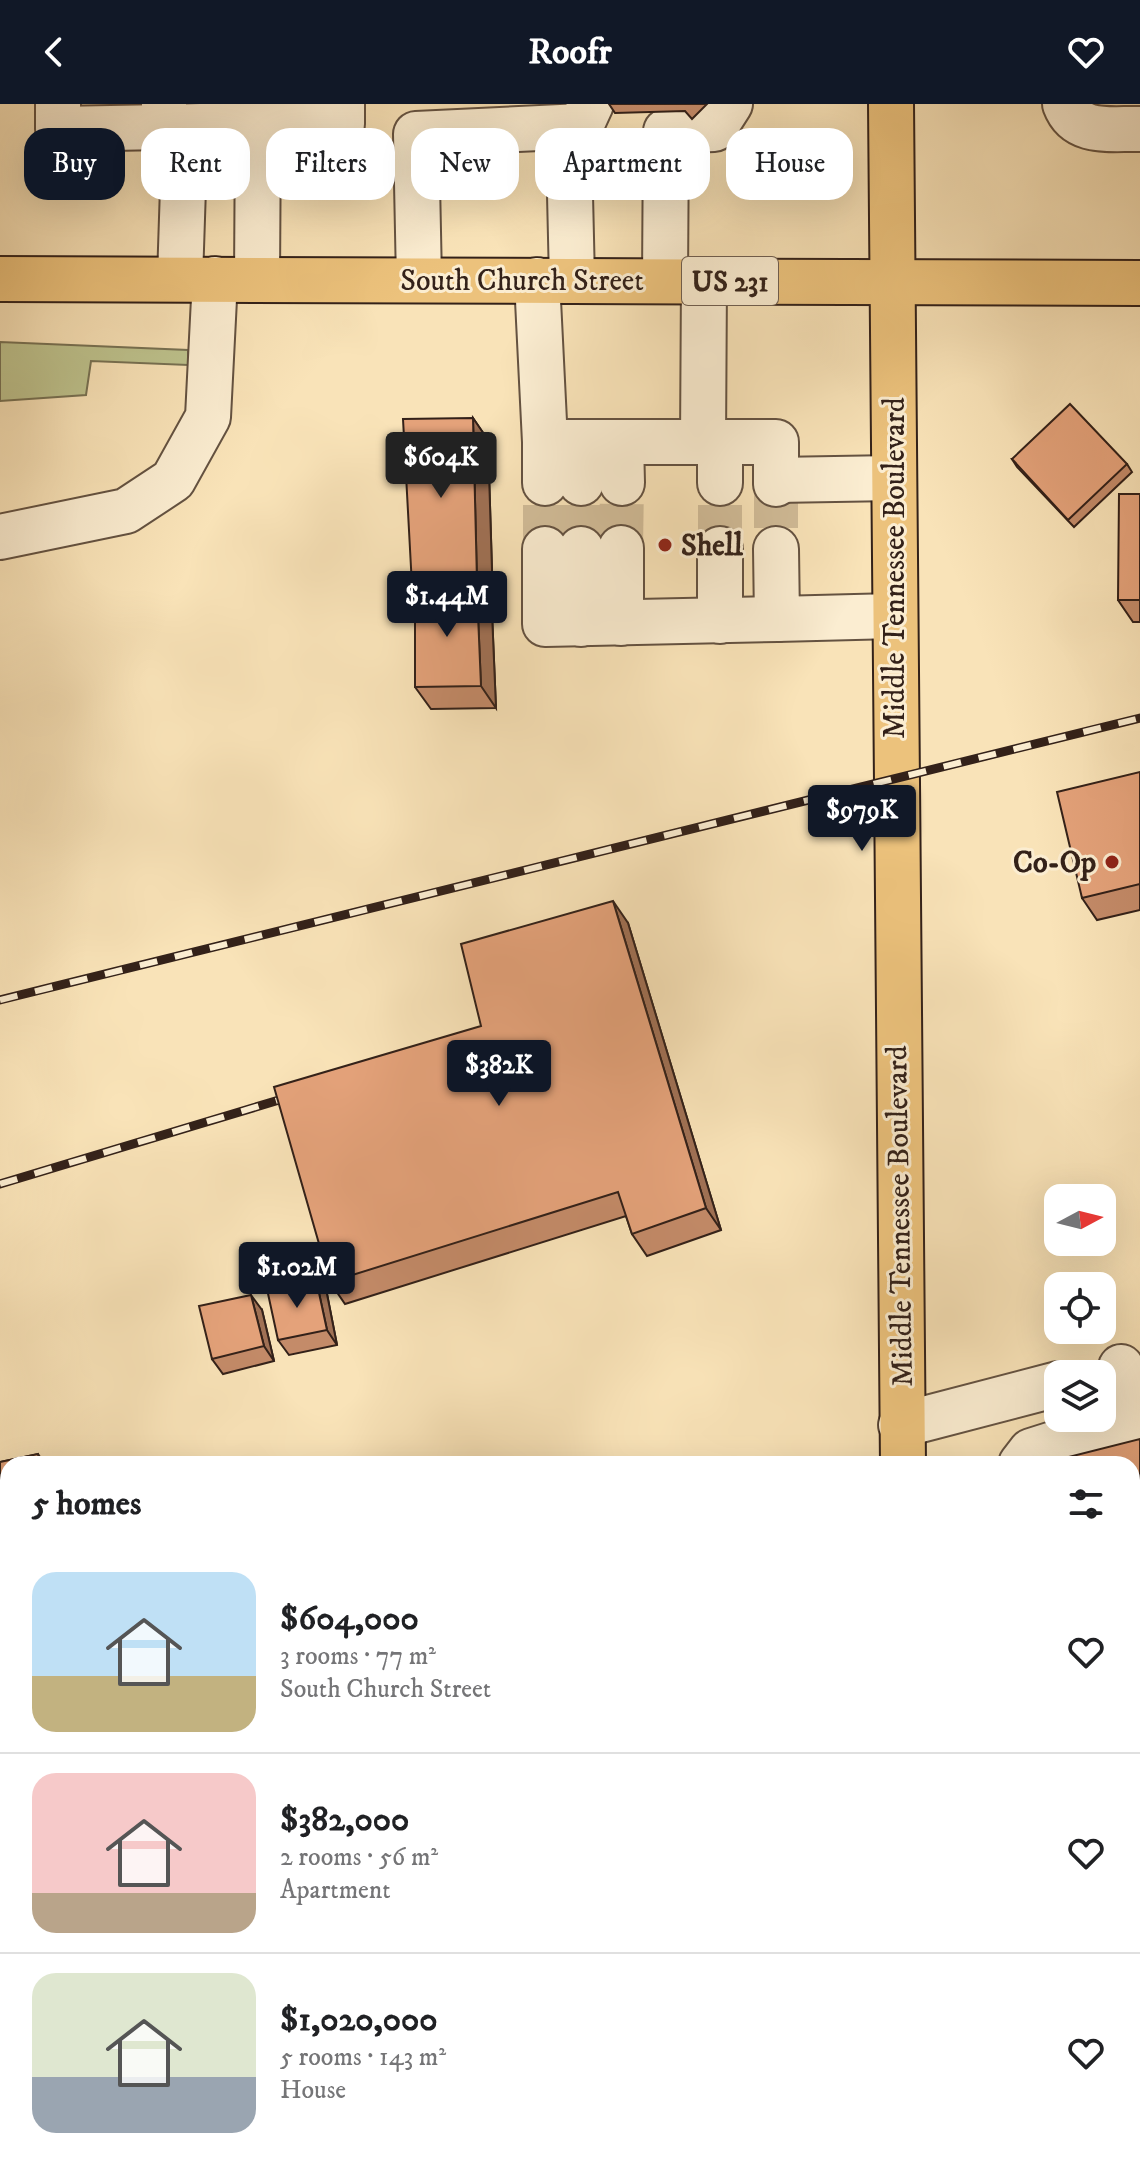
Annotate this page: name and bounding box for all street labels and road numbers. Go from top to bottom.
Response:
road number: US 231 [682,257,778,305]
street label: South Church Street [400,263,644,300]
street label: Middle Tennessee Boulevard [877,397,914,739]
street label: Middle Tennessee Boulevard [879,1045,922,1387]

